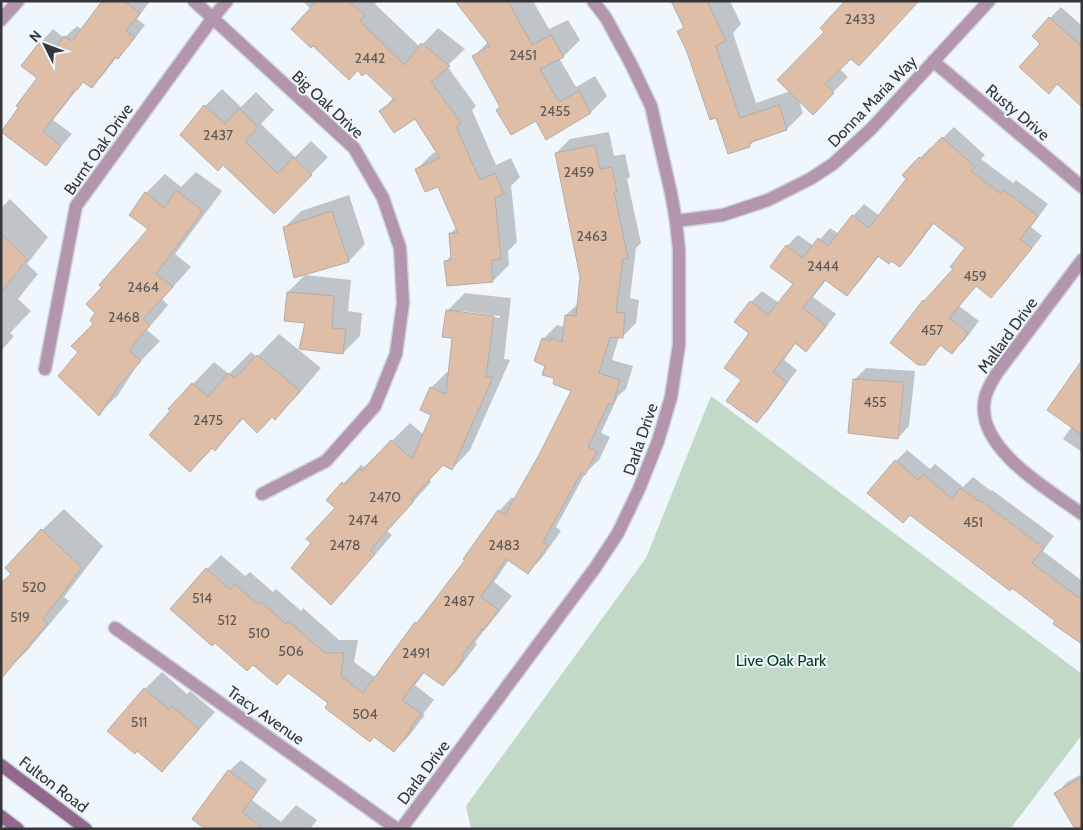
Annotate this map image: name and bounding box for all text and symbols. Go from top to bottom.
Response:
house number: 2433 [845,10,875,28]
north arrow [20,20,70,70]
text: N [25,27,45,46]
house number: 2451 [509,46,537,64]
house number: 2442 [355,49,385,67]
street label: Donna Maria Way [824,52,921,151]
street label: Big Oak Drive [288,66,367,142]
street label: Rusty Drive [982,80,1053,145]
street label: Burnt Oak Drive [60,100,137,199]
house number: 2455 [540,102,570,120]
house number: 2437 [203,126,233,144]
house number: 2459 [564,163,595,181]
house number: 2463 [577,227,607,245]
house number: 2444 [807,257,839,275]
house number: 459 [963,267,987,285]
house number: 2464 [127,278,159,296]
street label: Mallard Drive [974,294,1041,377]
house number: 2468 [108,308,140,326]
house number: 457 [921,321,943,339]
house number: 455 [863,393,887,411]
street label: Darla Drive [619,401,662,478]
house number: 2475 [193,411,223,429]
house number: 2470 [369,488,401,506]
house number: 2474 [348,511,378,529]
house number: 451 [963,513,983,531]
house number: 2478 [330,536,360,554]
house number: 2483 [488,536,520,554]
house number: 520 [22,578,47,596]
house number: 514 [192,589,212,607]
house number: 2487 [444,592,474,610]
house number: 519 [10,608,30,626]
house number: 512 [217,611,237,629]
house number: 510 [248,624,270,642]
house number: 506 [278,642,304,660]
house number: 2491 [402,644,430,662]
park label: Live Oak Park [736,651,827,670]
street label: Tracy Avenue [224,682,308,749]
house number: 504 [352,705,378,723]
house number: 511 [131,713,147,731]
street label: Darla Drive [393,737,454,808]
street label: Fulton Road [16,752,92,816]

